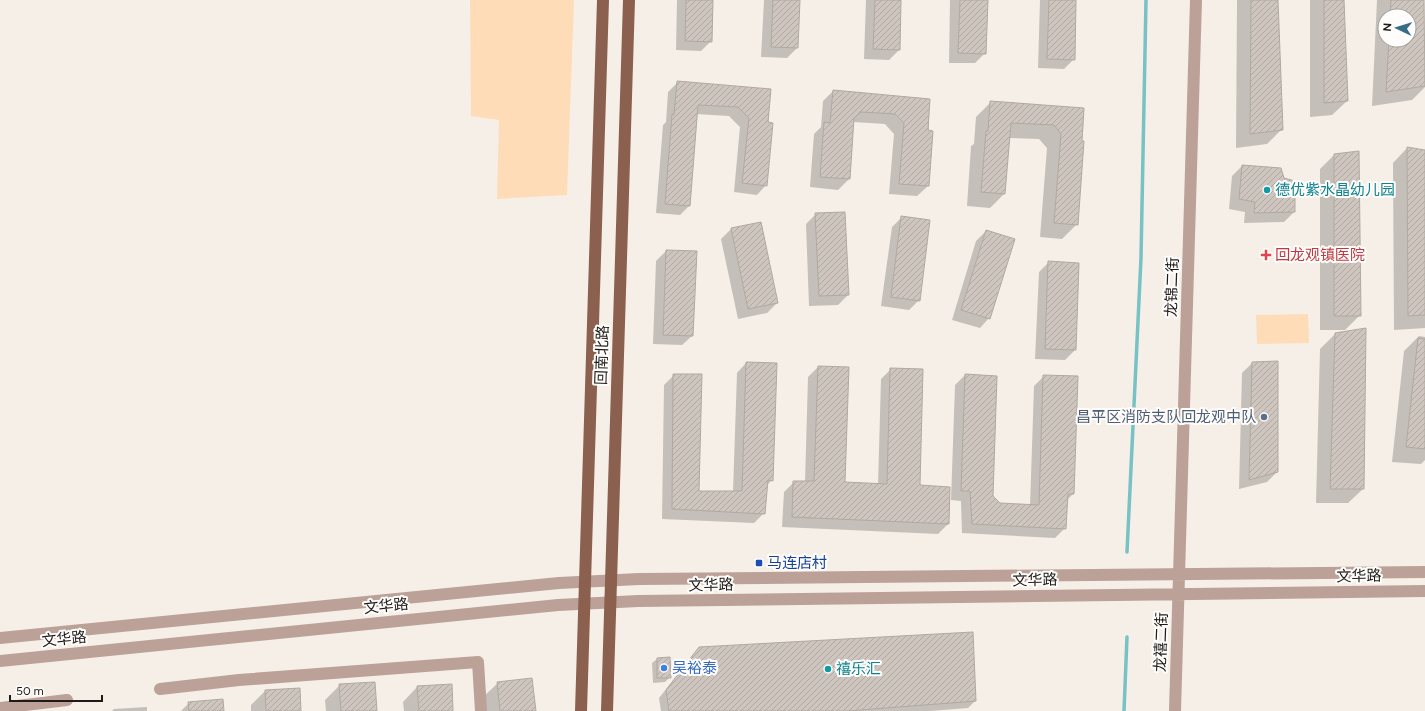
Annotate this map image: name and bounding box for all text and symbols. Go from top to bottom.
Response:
north arrow [1377,8,1417,48]
text: N [1381,23,1394,32]
place label: 德优紫水晶幼儿园 [1275,181,1395,199]
marker: 德优紫水晶幼儿园 [1262,185,1272,195]
place label: 回龙观镇医院 [1275,246,1365,264]
marker: 回龙观镇医院 [1260,249,1272,261]
street label: 龙锦二街 [1162,257,1182,317]
street label: 回南北路 [592,325,612,385]
place label: 昌平区消防支队回龙观中队 [1076,408,1256,426]
marker: 昌平区消防支队回龙观中队 [1259,412,1269,422]
place label: 马连店村 [767,554,827,572]
marker: 马连店村 [754,558,764,568]
street label: 文华路 [1336,567,1382,585]
street label: 文华路 [1012,571,1058,589]
street label: 文华路 [688,576,734,594]
street label: 文华路 [363,595,409,617]
street label: 龙禧二街 [1151,612,1171,672]
street label: 文华路 [41,628,87,650]
place label: 吴裕泰 [672,659,717,677]
place label: 禧乐汇 [836,660,881,678]
marker: 吴裕泰 [659,663,669,673]
marker: 禧乐汇 [823,664,833,674]
scale bar [10,677,102,703]
text: 50 m [16,684,44,698]

